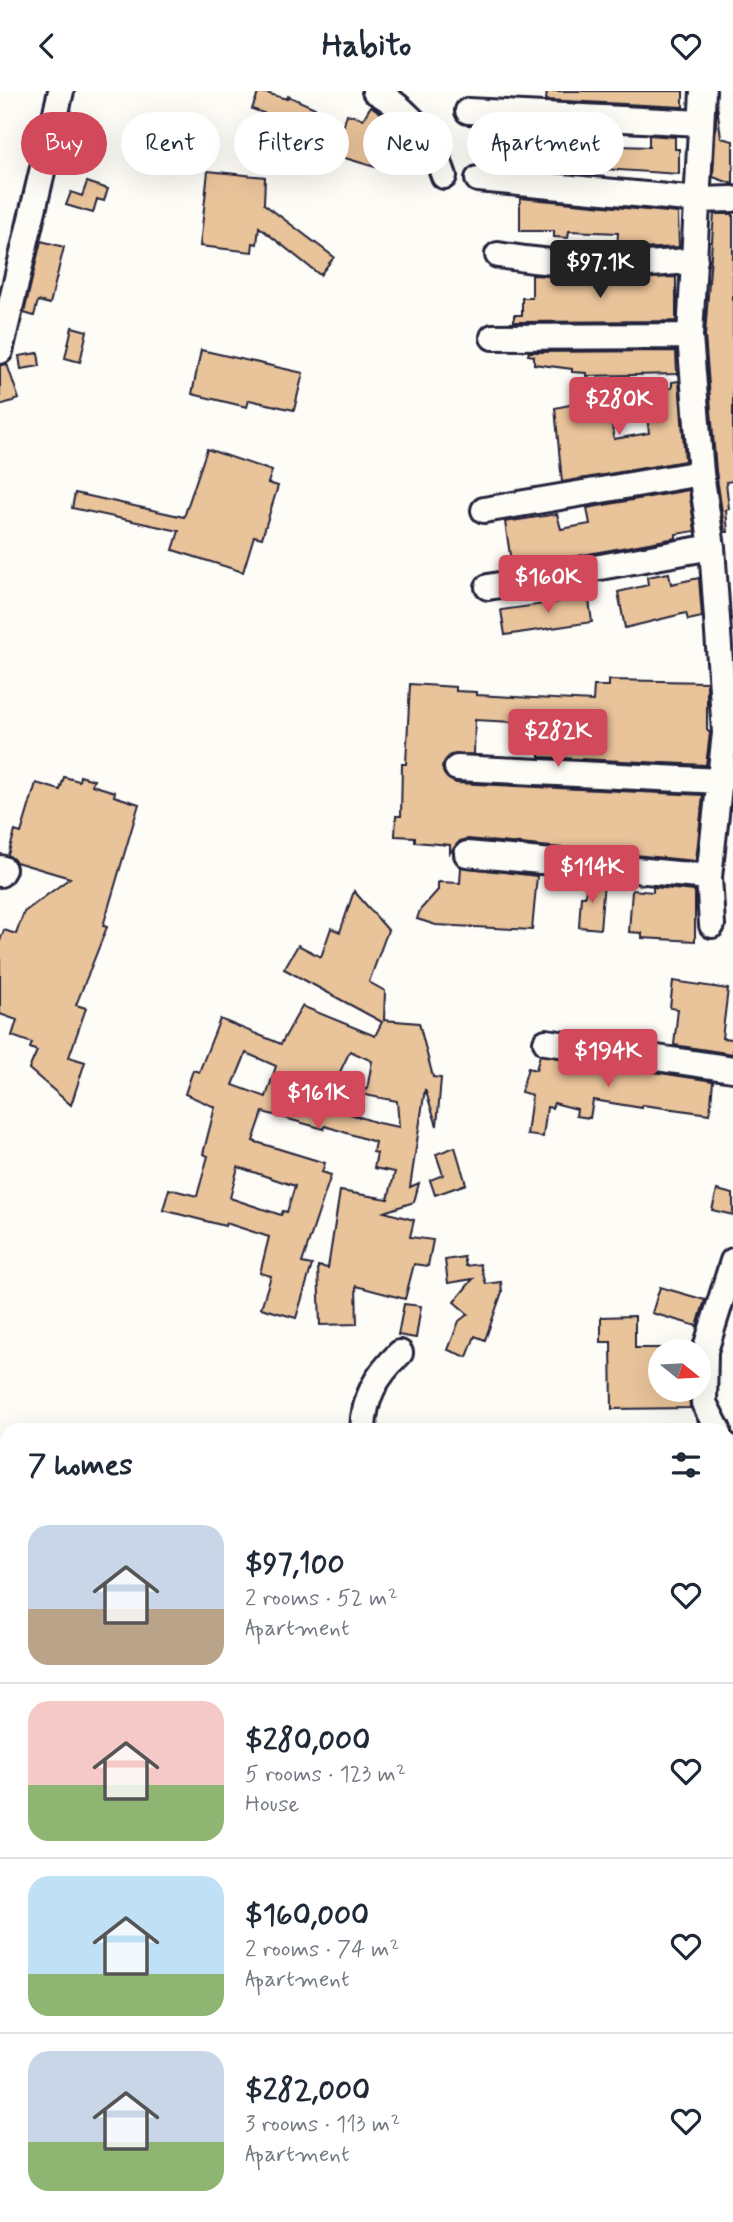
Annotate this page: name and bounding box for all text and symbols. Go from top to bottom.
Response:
text: Habito [322,25,411,67]
icon: back [28,27,66,65]
icon: heart [667,27,705,65]
chip: Buy [21,112,107,175]
chip: Rent [121,112,220,175]
chip: Filters [234,112,349,175]
chip: New [363,112,453,175]
chip: Apartment [467,112,624,175]
pin: $97.1K [543,241,657,300]
text: $97.1K [566,248,634,278]
pin: $280K [570,377,668,437]
text: $280K [585,385,653,415]
pin: $160K [499,555,597,615]
text: $160K [515,563,581,593]
pin: $282K [509,709,607,769]
text: $282K [524,717,592,747]
pin: $114K [543,845,641,905]
text: $114K [560,853,624,883]
pin: $194K [559,1030,657,1089]
text: $194K [574,1037,642,1067]
pin: $161K [269,1072,367,1131]
text: $161K [287,1079,349,1109]
north arrow [648,1339,710,1402]
map controls [648,1339,711,1402]
text: 7 homes [28,1446,133,1485]
icon: filters [667,1446,705,1484]
text: $97,100 [245,1545,345,1584]
icon: home [84,1553,168,1637]
icon: heart [667,1576,705,1614]
text: 2 rooms · 52 m² [245,1584,398,1614]
text: Apartment [245,1614,350,1644]
text: $280,000 [245,1721,370,1760]
icon: home [84,1729,168,1813]
icon: heart [667,1752,705,1790]
text: 5 rooms · 123 m² [245,1760,406,1790]
text: House [245,1790,299,1820]
text: $160,000 [245,1896,369,1935]
icon: home [84,1904,168,1988]
icon: heart [667,1927,705,1965]
text: 2 rooms · 74 m² [245,1935,400,1965]
text: Apartment [245,1965,350,1995]
text: $282,000 [245,2071,370,2110]
icon: home [84,2079,168,2163]
icon: heart [667,2102,705,2140]
text: 3 rooms · 113 m² [245,2110,400,2140]
text: Apartment [245,2140,350,2170]

